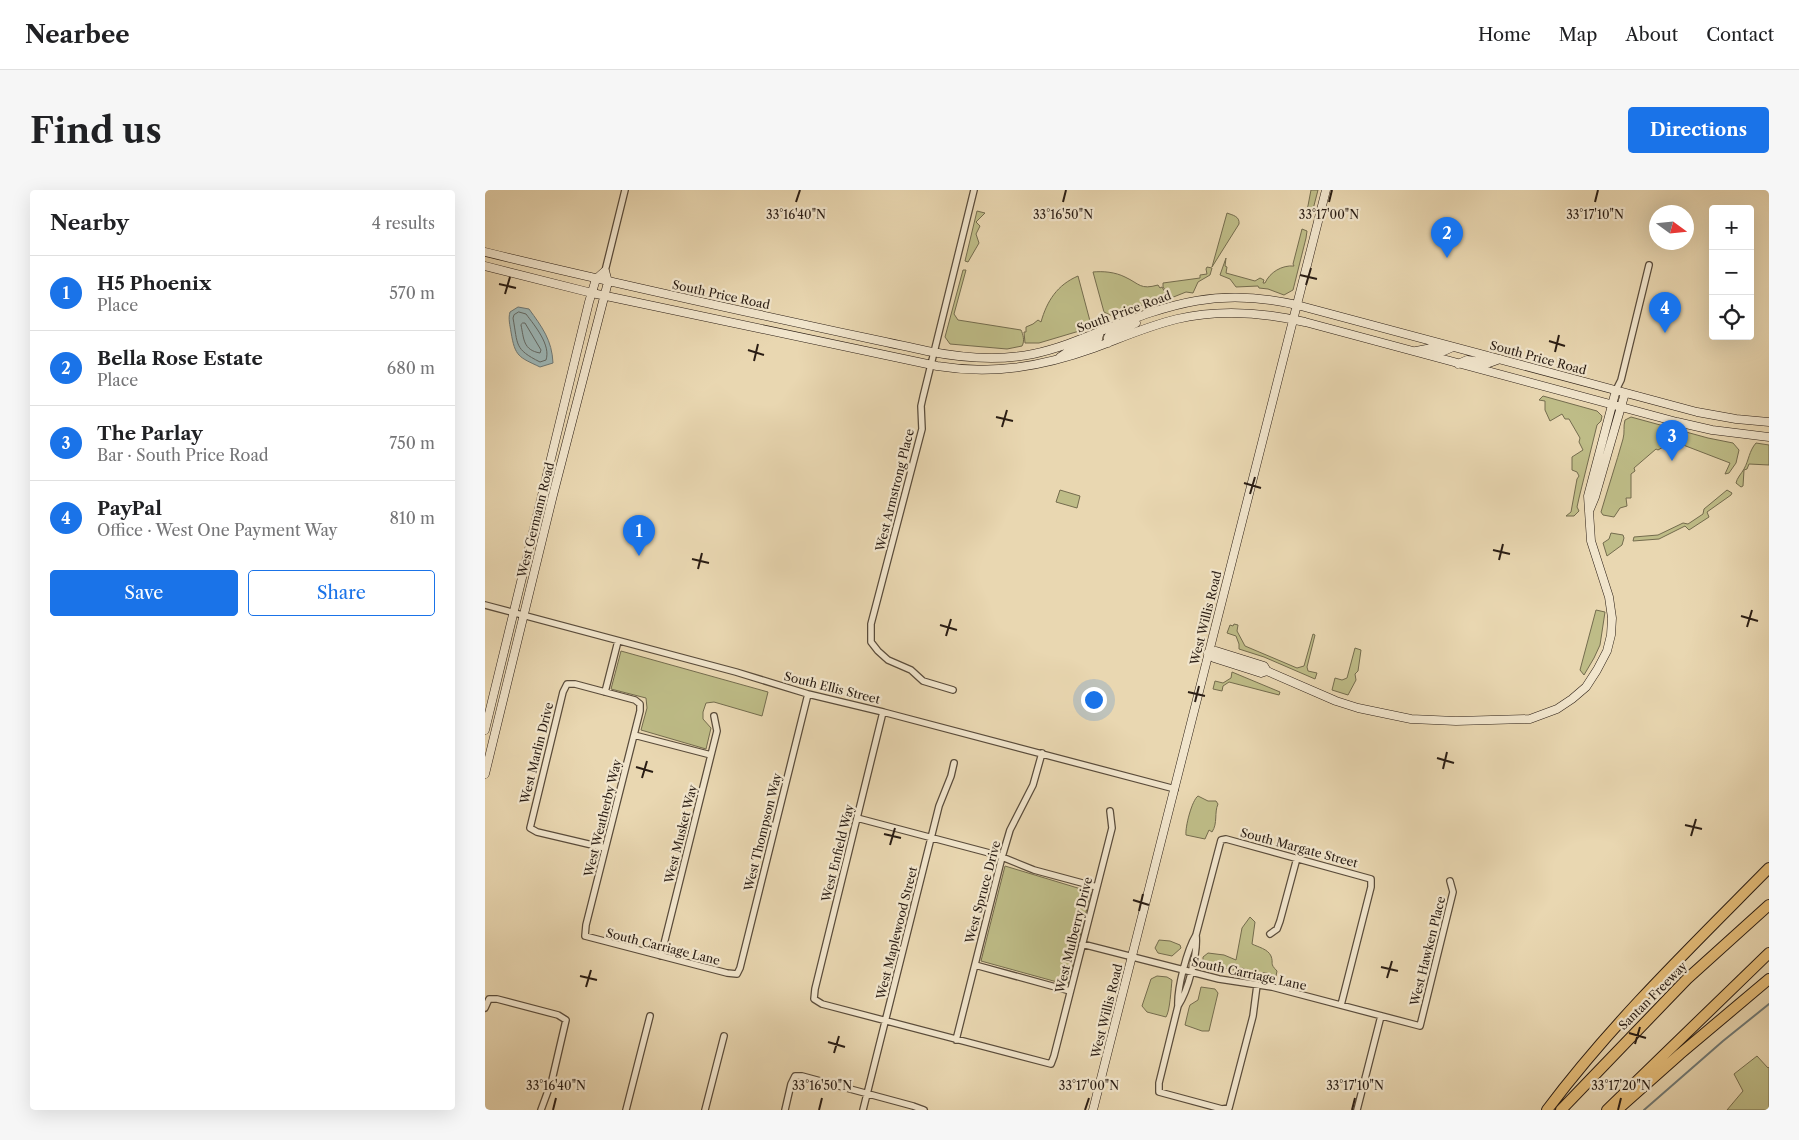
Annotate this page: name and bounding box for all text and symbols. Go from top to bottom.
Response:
text: Nearbee [25,20,130,49]
text: Home [1478,24,1531,46]
text: Map [1559,24,1597,46]
text: About [1625,24,1678,46]
text: Contact [1706,24,1774,46]
button: Directions [1628,107,1769,153]
text: Find us [30,109,162,152]
north arrow [1649,205,1694,250]
map controls [1709,205,1754,340]
button: + [1709,205,1754,250]
text: 33°16'40"N [766,207,826,222]
text: 33°16'50"N [1033,207,1093,222]
text: 33°17'00"N [1299,207,1359,222]
text: 33°17'10"N [1566,207,1624,222]
text: Nearby [50,210,129,235]
text: 4 results [372,213,435,233]
pin: 2 [1431,217,1463,258]
button: − [1709,250,1754,295]
text: H5 Phoenix [97,272,211,295]
street label: South Price Road [671,277,772,312]
text: 1 [62,283,70,303]
text: 570 m [389,283,435,303]
street label: South Price Road [1075,287,1174,336]
pin: 4 [1649,292,1681,333]
text: Place [97,295,138,315]
button: locate [1709,295,1754,340]
street label: South Price Road [1488,337,1589,378]
text: Bella Rose Estate [97,347,263,370]
text: 2 [61,358,71,378]
text: 680 m [387,358,435,378]
text: Place [97,370,138,390]
pin: 3 [1656,420,1688,461]
text: The Parlay [97,422,203,445]
street label: West Armstrong Place [872,427,917,554]
text: 3 [61,433,71,453]
text: 750 m [389,433,435,453]
text: Bar · South Price Road [97,445,269,465]
street label: West Germann Road [514,460,557,580]
text: PayPal [97,497,162,520]
text: 4 [61,508,71,528]
text: 810 m [389,508,435,528]
pin: 1 [623,515,655,556]
text: Office · West One Payment Way [97,520,337,540]
street label: West Willis Road [1186,569,1225,668]
button: Save [50,570,238,616]
button: Share [248,570,435,616]
street label: South Ellis Street [783,668,882,707]
your location [1081,687,1107,713]
street label: West Marlin Drive [516,700,556,806]
street label: West Weatherby Way [580,757,624,879]
street label: West Thompson Way [740,771,785,893]
street label: West Musket Way [661,783,700,886]
street label: West Enfield Way [818,802,857,904]
street label: South Margate Street [1239,825,1360,871]
street label: West Spruce Drive [961,839,1004,946]
street label: West Maplewood Street [873,864,920,1002]
street label: West Mulberry Drive [1052,875,1095,995]
street label: West Hawken Place [1406,894,1448,1008]
street label: South Carriage Lane [604,925,722,968]
street label: South Carriage Lane [1190,954,1308,993]
street label: Santan Freeway [1615,958,1690,1033]
street label: West Willis Road [1087,962,1126,1061]
text: 33°16'40"N [526,1078,586,1093]
text: 33°16'50"N [792,1078,852,1093]
text: 33°17'00"N [1059,1078,1119,1093]
text: 33°17'10"N [1326,1078,1384,1093]
text: 33°17'20"N [1591,1078,1651,1093]

